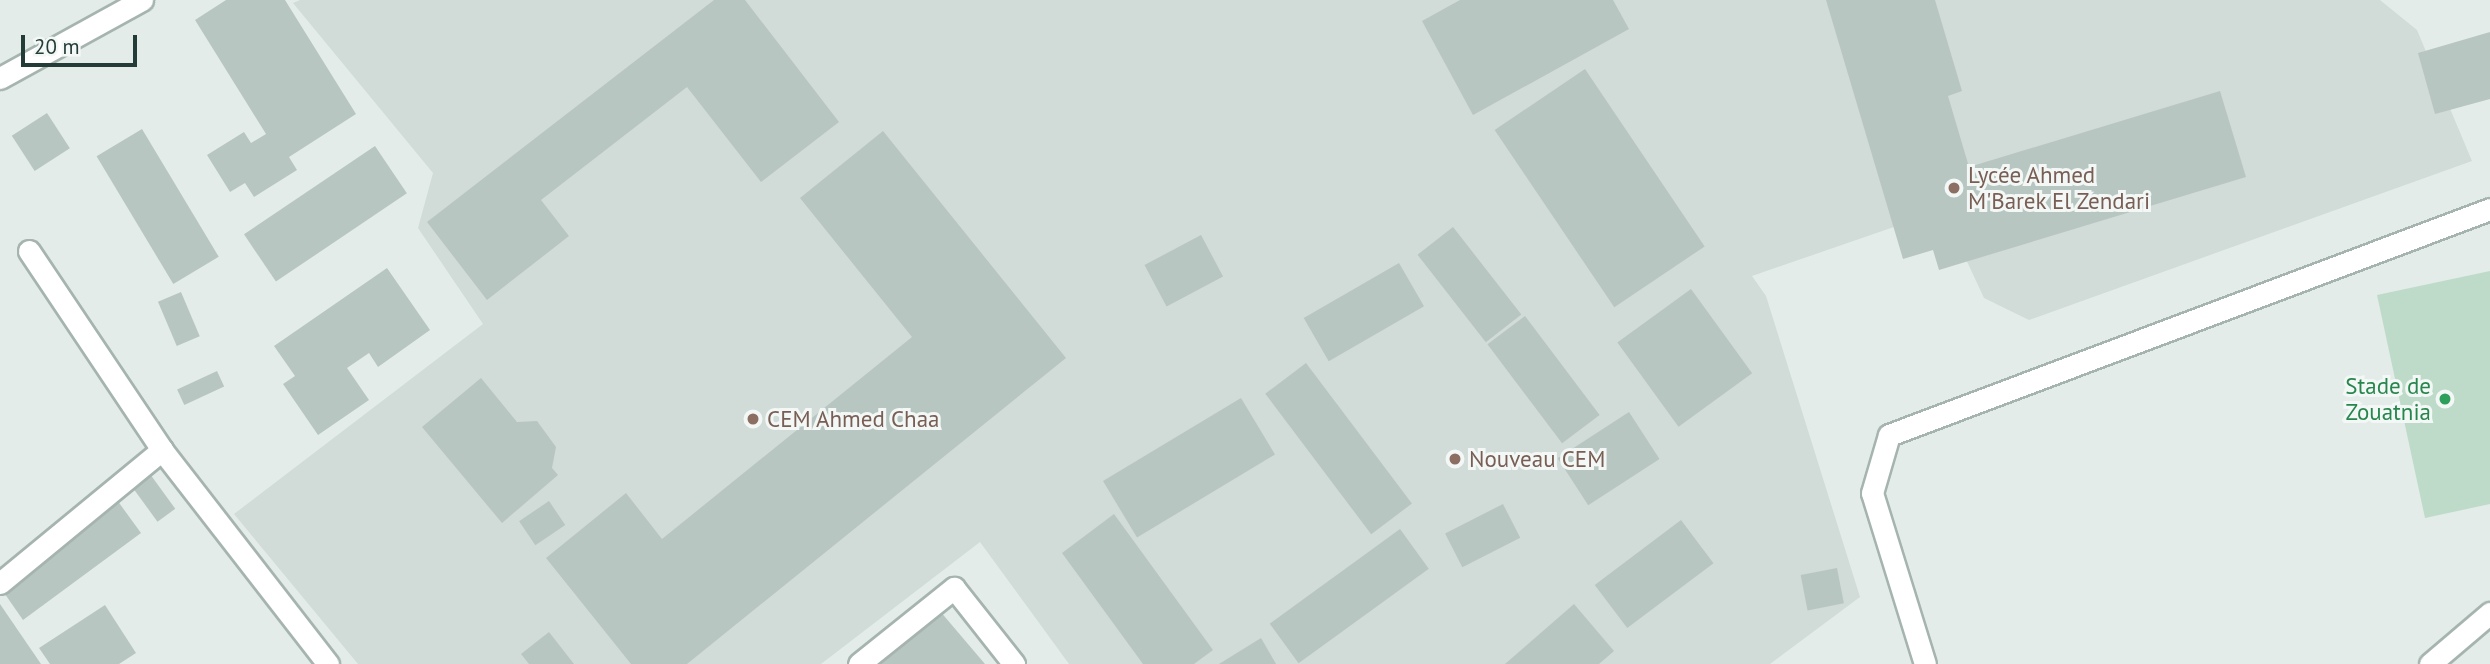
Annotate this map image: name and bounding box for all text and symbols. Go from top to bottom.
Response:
scale bar [24,21,140,65]
text: 20 m [34,33,80,60]
place label: Lycée Ahmed M'Barek El Zendari [1968,161,2151,215]
marker: Lycée Ahmed M'Barek El Zendari [1946,180,1962,196]
place label: Stade de Zouatnia [2345,372,2431,426]
marker: Stade de Zouatnia [2437,391,2453,407]
place label: CEM Ahmed Chaa [767,405,940,433]
marker: CEM Ahmed Chaa [745,411,761,427]
place label: Nouveau CEM [1469,445,1605,473]
marker: Nouveau CEM [1447,451,1463,467]

